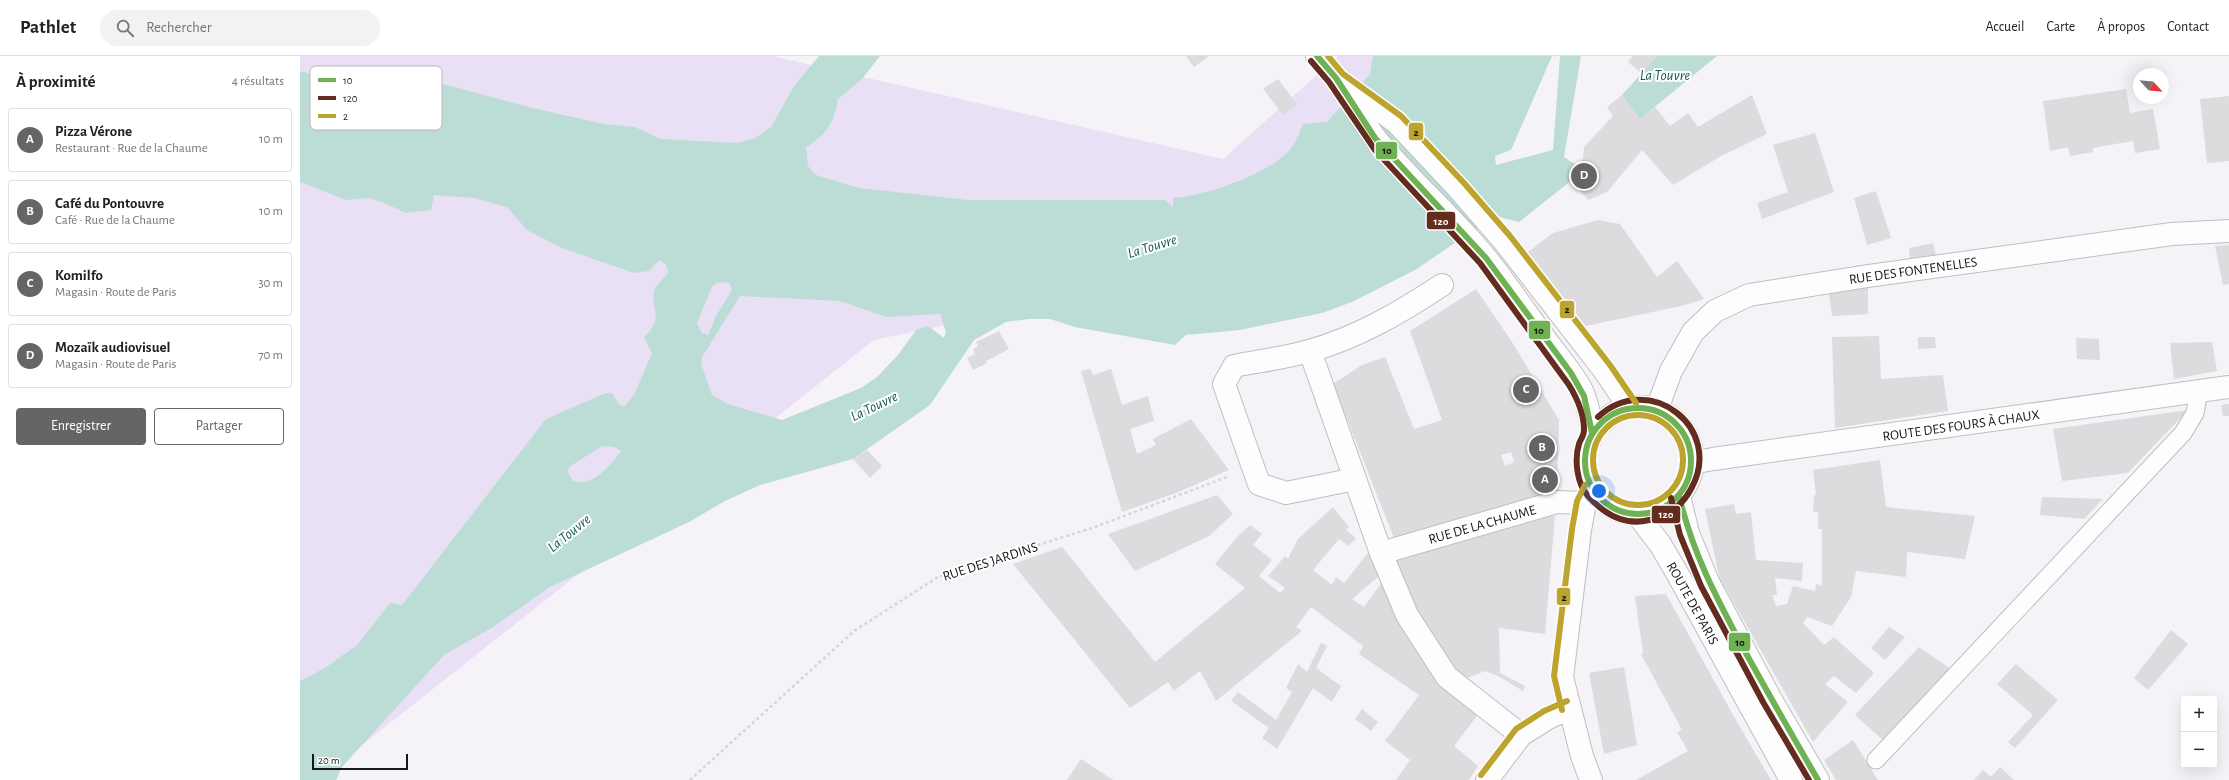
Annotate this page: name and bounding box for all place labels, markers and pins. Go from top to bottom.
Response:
pin: D [1571,161,1597,191]
pin: C [1513,375,1539,405]
pin: B [1529,433,1555,463]
pin: A [1532,465,1558,495]

